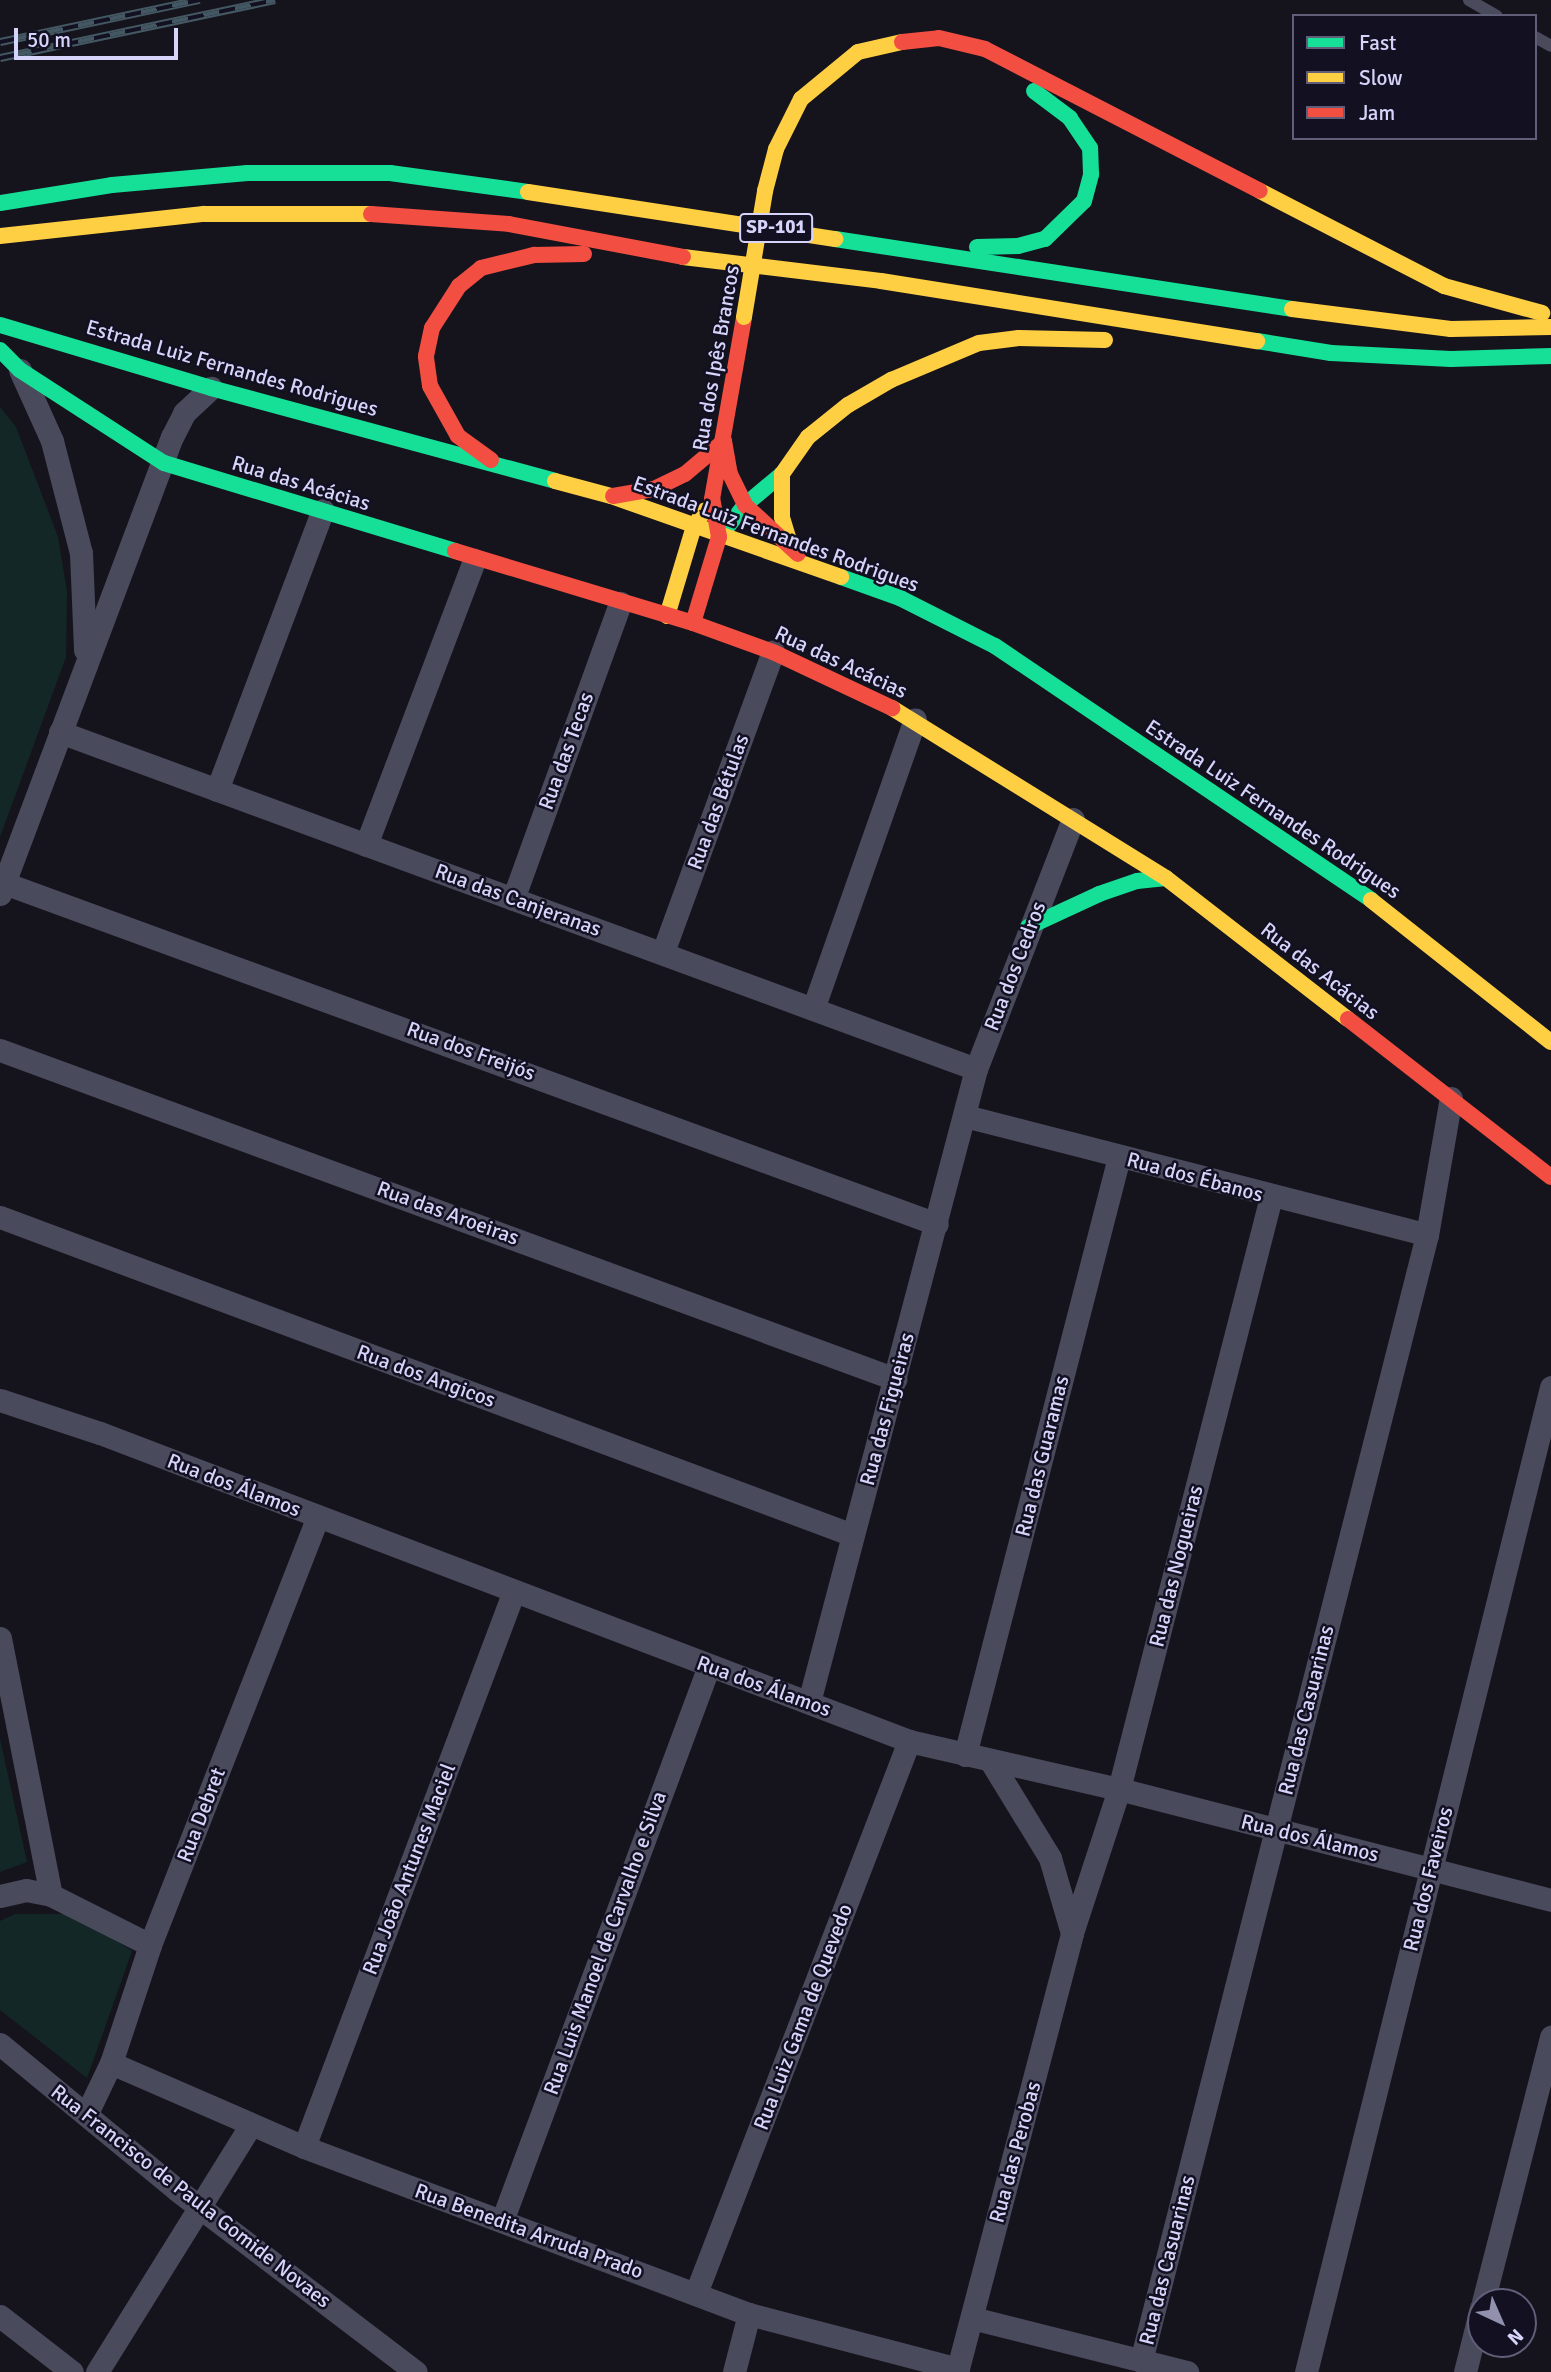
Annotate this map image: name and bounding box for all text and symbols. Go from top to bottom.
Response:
scale bar [18,14,182,58]
legend [1292,14,1537,140]
text: 50 m [27,27,71,53]
text: Fast [1359,30,1396,56]
text: Slow [1359,65,1403,91]
text: Jam [1359,100,1395,126]
road number: SP-101 [738,212,814,244]
street label: Rua dos Ipês Brancos [687,263,745,453]
street label: Estrada Luiz Fernandes Rodrigues [83,314,381,422]
street label: Rua das Acácias [229,450,373,516]
street label: Estrada Luiz Fernandes Rodrigues [630,470,922,598]
street label: Rua das Acácias [771,620,911,704]
street label: Rua das Tecas [533,689,599,813]
street label: Estrada Luiz Fernandes Rodrigues [1141,714,1405,904]
street label: Rua das Bétulas [682,731,754,873]
street label: Rua das Canjeranas [431,858,605,942]
street label: Rua dos Cedros [979,898,1051,1034]
street label: Rua das Acácias [1256,917,1384,1025]
street label: Rua dos Freijós [403,1016,539,1086]
street label: Rua dos Ébanos [1124,1147,1266,1207]
street label: Rua das Aroeiras [374,1176,522,1250]
street label: Rua das Figueiras [854,1330,920,1488]
street label: Rua dos Angicos [353,1339,499,1413]
street label: Rua das Guaramas [1010,1373,1074,1539]
street label: Rua dos Álamos [164,1448,304,1522]
street label: Rua das Nogueiras [1144,1483,1208,1649]
street label: Rua das Casuarinas [1273,1623,1339,1797]
street label: Rua dos Álamos [693,1650,835,1722]
street label: Rua João Antunes Maciel [357,1760,461,1978]
street label: Rua Debret [171,1764,231,1866]
street label: Rua Luis Manoel de Carvalho e Silva [538,1788,672,2098]
street label: Rua dos Faveiros [1398,1804,1458,1954]
street label: Rua dos Álamos [1239,1809,1381,1867]
street label: Rua Luiz Gama de Quevedo [748,1900,858,2134]
street label: Rua das Perobas [984,2078,1046,2226]
street label: Rua Francisco de Paula Gomide Novaes [46,2079,336,2313]
street label: Rua das Casuarinas [1134,2173,1200,2347]
street label: Rua Benedita Arruda Prado [411,2178,647,2284]
north arrow [1467,2288,1537,2358]
text: N [1502,2323,1528,2350]

